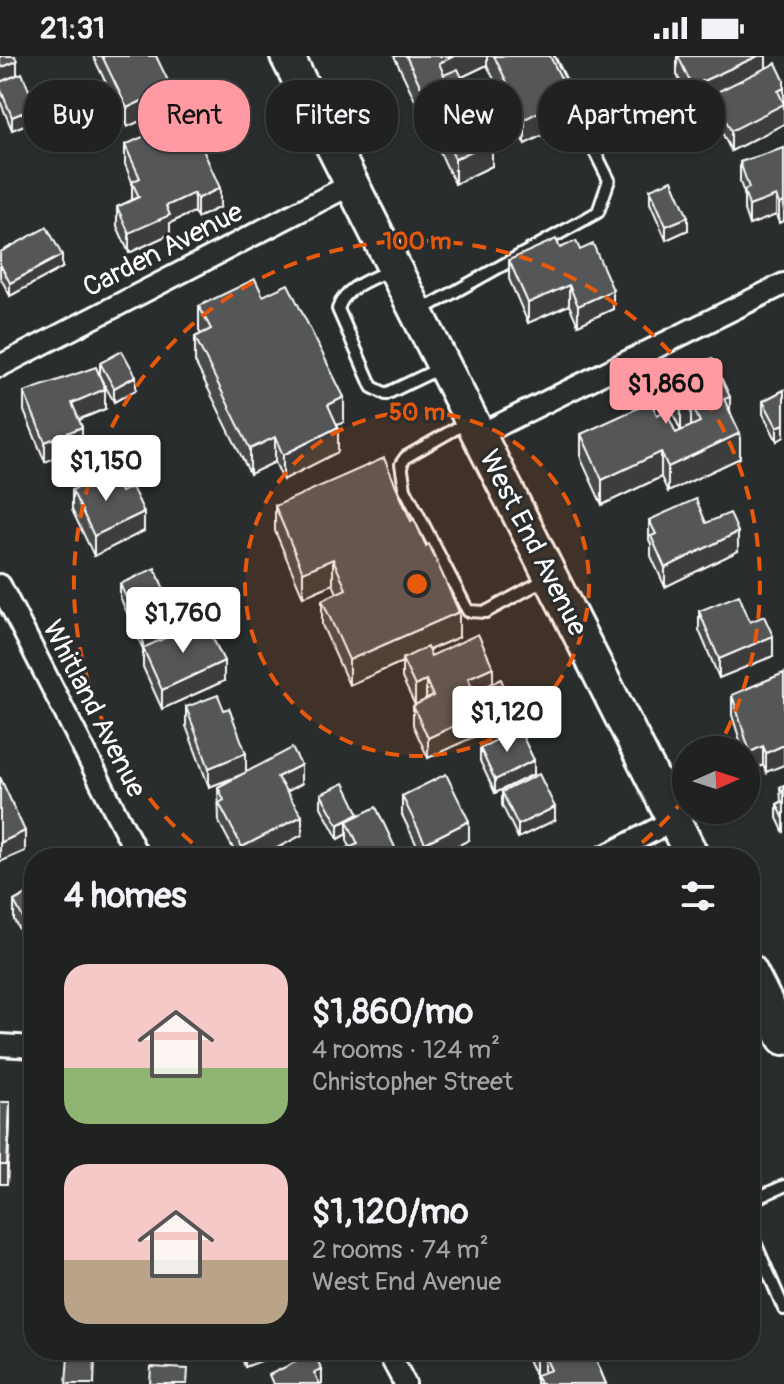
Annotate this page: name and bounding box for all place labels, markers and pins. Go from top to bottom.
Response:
pin: $1,860 [601,358,731,426]
pin: $1,150 [41,435,171,503]
centre of rings [403,570,431,598]
pin: $1,760 [118,587,248,655]
pin: $1,120 [442,686,572,754]

